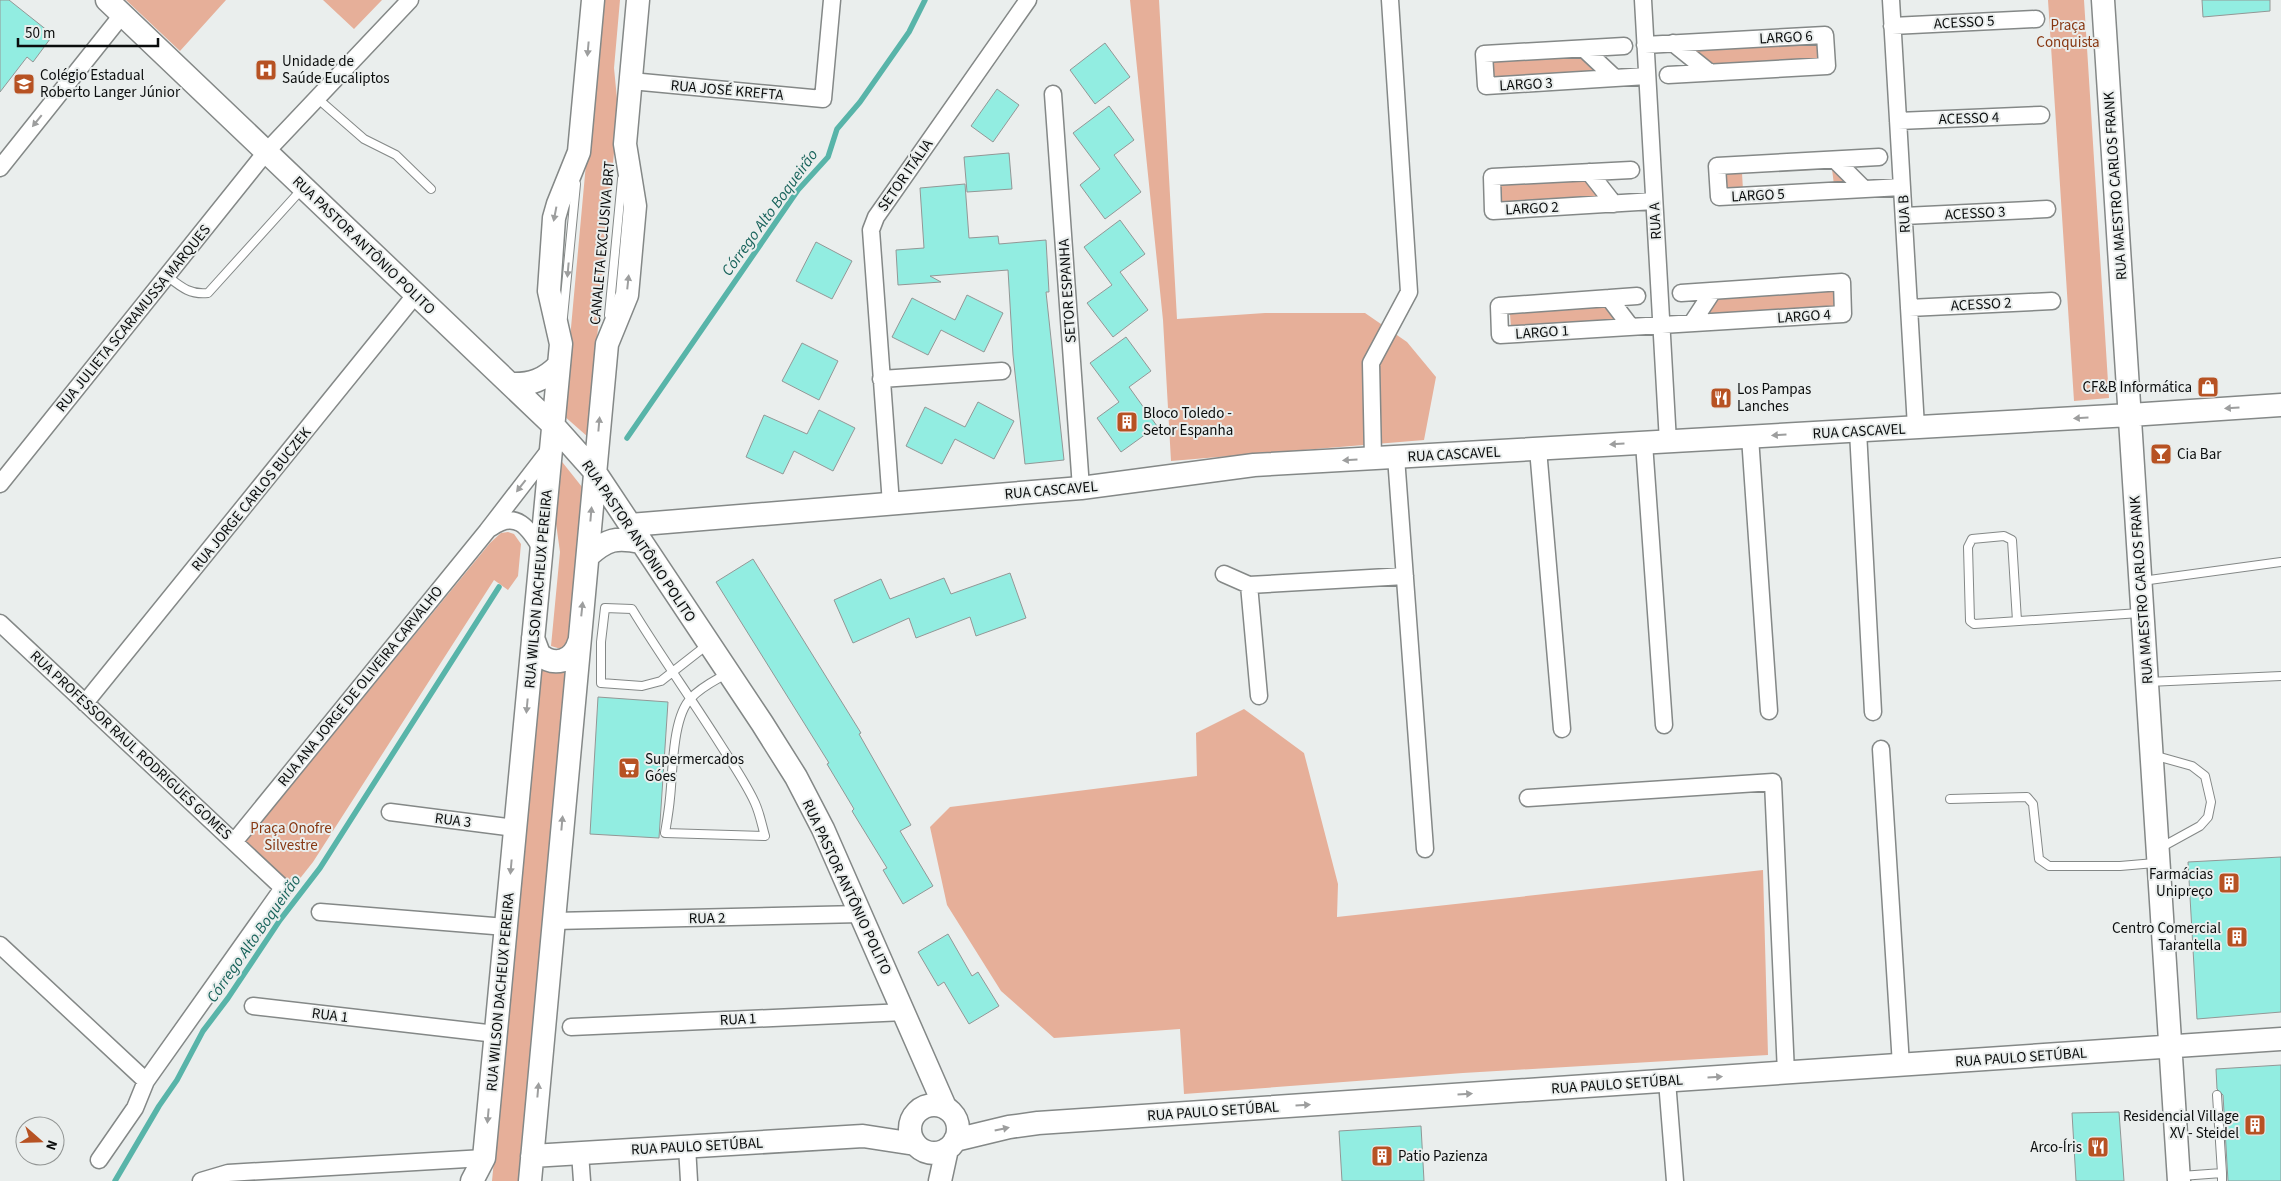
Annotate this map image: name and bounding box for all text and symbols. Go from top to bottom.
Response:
street label: ACESSO 5 [1933,10,1995,35]
scale bar [18,15,158,47]
park label: Praça Conquista [2036,15,2100,53]
text: 50 m [25,23,55,44]
street label: LARGO 6 [1759,26,1813,49]
one-way arrow [584,41,592,57]
place label: Unidade de Saúde Eucaliptos [282,51,390,89]
hospital icon: Unidade de Saúde Eucaliptos [254,58,278,82]
place label: Colégio Estadual Roberto Langer Júnior [40,65,181,103]
school or university icon: Colégio Estadual Roberto Langer Júnior [12,72,36,96]
street label: LARGO 3 [1499,73,1553,96]
street label: RUA JOSÉ KREFTA [670,75,785,106]
street label: RUA MAESTRO CARLOS FRANK [2098,91,2133,281]
street label: ACESSO 4 [1938,107,2000,130]
one-way arrow [32,114,43,127]
street label: SETOR ITÁLIA [873,134,939,216]
water label: Córrego Alto Boqueirão [716,145,823,280]
street label: CANALETA EXCLUSIVA BRT [585,160,620,326]
street label: RUA PASTOR ANTÔNIO POLITO [288,171,440,319]
street label: LARGO 5 [1731,184,1785,207]
street label: RUA B [1893,194,1916,233]
street label: LARGO 2 [1505,197,1559,220]
street label: RUA A [1644,201,1667,240]
street label: ACESSO 3 [1944,201,2006,226]
one-way arrow [551,206,559,222]
street label: RUA JULIETA SCARAMUSSA MARQUES [51,220,216,416]
street label: SETOR ESPANHA [1053,237,1082,344]
one-way arrow [564,263,572,279]
one-way arrow [624,274,632,290]
street label: ACESSO 2 [1950,292,2012,317]
street label: LARGO 4 [1777,304,1832,329]
street label: LARGO 1 [1515,320,1570,345]
shop icon: CF&B Informática [2196,375,2220,399]
place label: CF&B Informática [2083,377,2192,398]
place label: Los Pampas Lanches [1737,379,1811,417]
restaurant icon: Los Pampas Lanches [1709,386,1733,410]
place label: Bloco Toledo - Setor Espanha [1143,403,1233,441]
one-way arrow [2224,405,2240,413]
building icon: Bloco Toledo - Setor Espanha [1115,410,1139,434]
one-way arrow [2073,415,2089,423]
one-way arrow [596,416,604,432]
street label: RUA CASCAVEL [1812,419,1906,444]
street label: RUA JORGE CARLOS BUCZEK [187,423,316,576]
one-way arrow [1771,432,1787,440]
one-way arrow [1608,441,1624,449]
street label: RUA CASCAVEL [1407,442,1501,467]
bar icon: Cia Bar [2149,442,2173,466]
place label: Cia Bar [2177,444,2222,465]
street label: RUA PASTOR ANTÔNIO POLITO [576,456,701,627]
one-way arrow [1341,456,1357,464]
street label: RUA CASCAVEL [1004,476,1098,505]
one-way arrow [516,479,527,492]
street label: RUA WILSON DACHEUX PEREIRA [519,488,558,689]
street label: RUA MAESTRO CARLOS FRANK [2124,495,2159,685]
one-way arrow [587,506,595,522]
street label: RUA ANA JORGE DE OLIVEIRA CARVALHO [273,582,448,791]
one-way arrow [578,601,586,617]
street label: RUA PROFESSOR RAUL RODRIGUES GOMES [25,646,236,845]
one-way arrow [523,698,531,714]
place label: Supermercados Góes [645,749,744,787]
supermarket icon: Supermercados Góes [617,756,641,780]
street label: RUA PASTOR ANTÔNIO POLITO [797,796,897,978]
street label: RUA 3 [434,808,472,833]
one-way arrow [558,815,566,831]
park label: Praça Onofre Silvestre [250,818,332,856]
one-way arrow [507,860,515,876]
place label: Farmácias Unipreço [2149,864,2213,902]
water label: Córrego Alto Boqueirão [201,870,306,1007]
building icon: Farmácias Unipreço [2217,871,2241,895]
street label: RUA WILSON DACHEUX PEREIRA [481,891,520,1092]
street label: RUA 2 [689,908,725,929]
place label: Centro Comercial Tarantella [2112,918,2221,956]
building icon: Centro Comercial Tarantella [2225,925,2249,949]
street label: RUA 1 [311,1003,349,1028]
street label: RUA 1 [719,1008,757,1031]
street label: RUA PAULO SETÚBAL [1954,1042,2088,1073]
street label: RUA PAULO SETÚBAL [1550,1069,1684,1100]
one-way arrow [1707,1073,1723,1081]
one-way arrow [534,1081,542,1097]
one-way arrow [1458,1090,1474,1098]
street label: RUA PAULO SETÚBAL [1146,1096,1280,1127]
one-way arrow [1296,1101,1312,1109]
place label: Residencial Village XV - Steidel [2123,1106,2239,1144]
one-way arrow [484,1108,492,1124]
building icon: Residencial Village XV - Steidel [2243,1113,2267,1137]
north arrow [15,1116,65,1166]
one-way arrow [994,1125,1009,1133]
street label: RUA PAULO SETÚBAL [630,1133,764,1160]
restaurant icon: Arco-Íris [2086,1135,2110,1159]
text: N [40,1137,62,1153]
place label: Arco-Íris [2030,1137,2082,1158]
building icon: Patio Pazienza [1370,1144,1394,1168]
place label: Patio Pazienza [1398,1146,1488,1167]

